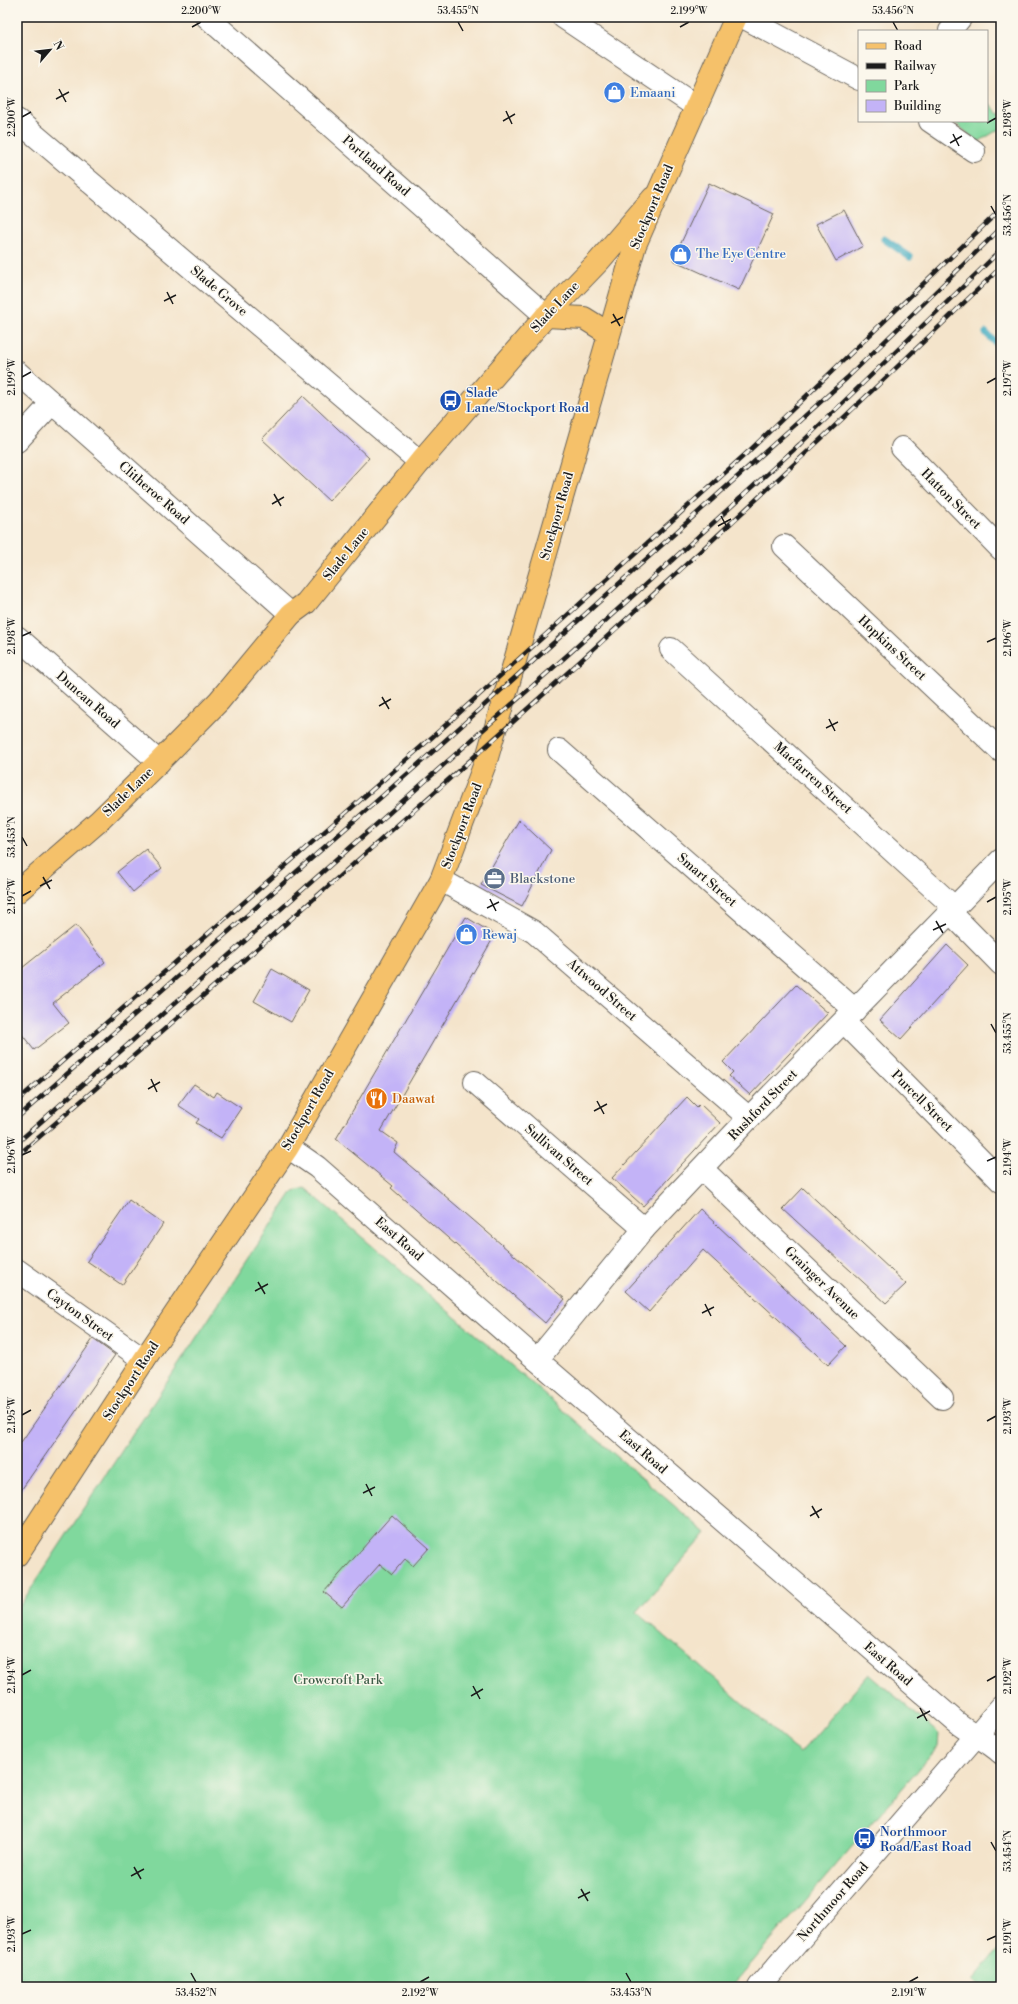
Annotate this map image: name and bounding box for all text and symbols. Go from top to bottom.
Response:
text: 2.200°W [181,5,222,17]
text: 53.455°N [437,5,479,17]
text: 2.199°W [671,5,708,17]
text: 53.456°N [872,5,914,17]
north arrow [30,30,70,70]
legend [858,30,988,122]
text: N [50,39,66,53]
text: Road [894,39,922,54]
text: Railway [894,59,936,74]
text: Park [894,79,920,94]
shop icon: Emaani [601,80,627,106]
place label: Emaani [630,85,676,101]
text: 2.200°W [6,96,18,137]
text: Building [893,99,942,114]
text: 2.198°W [1002,99,1014,136]
street label: Portland Road [339,132,414,200]
street label: Stockport Road [627,162,677,252]
text: 53.456°N [1002,194,1014,236]
shop icon: The Eye Centre [668,241,694,267]
place label: The Eye Centre [696,246,787,262]
street label: Slade Grove [187,263,251,320]
street label: Slade Lane [527,278,583,336]
text: 2.199°W [6,358,18,395]
text: 2.197°W [1002,359,1014,396]
place label: Slade Lane/Stockport Road [466,385,589,416]
bus stop icon: Slade Lane/Stockport Road [437,387,463,413]
street label: Clitheroe Road [115,458,193,528]
street label: Hatton Street [917,465,985,533]
street label: Stockport Road [537,470,577,562]
street label: Slade Lane [320,524,373,584]
street label: Hopkins Street [854,612,930,684]
text: 2.198°W [6,617,18,654]
text: 2.196°W [1002,619,1014,656]
street label: Duncan Road [53,668,124,732]
street label: Macfarren Street [771,739,856,818]
street label: Slade Lane [99,764,157,820]
street label: Stockport Road [438,780,486,871]
text: 53.453°N [6,816,18,858]
street label: Smart Street [674,850,740,911]
office icon: Blackstone [481,866,507,892]
place label: Blackstone [509,871,576,887]
text: 2.197°W [6,877,18,914]
text: 2.195°W [1002,878,1014,915]
shop icon: Rewaj [454,922,480,948]
place label: Rewaj [482,927,517,943]
street label: Attwood Street [563,955,640,1025]
text: 53.455°N [1002,1012,1014,1054]
street label: Stockport Road [278,1066,338,1153]
street label: Rushford Street [725,1066,801,1144]
street label: Purcell Street [888,1067,956,1135]
restaurant icon: Daawat [364,1086,390,1112]
place label: Daawat [392,1091,436,1107]
street label: Sullivan Street [521,1121,597,1189]
text: 2.196°W [6,1136,18,1173]
text: 2.194°W [1002,1138,1014,1175]
street label: East Road [372,1214,427,1265]
street label: Grainger Avenue [781,1243,863,1323]
street label: Cayton Street [43,1285,117,1345]
street label: Stockport Road [100,1338,163,1423]
text: 2.195°W [6,1396,18,1433]
text: 2.193°W [1002,1397,1014,1434]
street label: East Road [616,1427,671,1478]
street label: East Road [861,1639,916,1690]
text: 2.194°W [6,1656,18,1693]
text: 2.192°W [1002,1657,1014,1694]
park label: Crowcroft Park [294,1672,384,1688]
place label: Northmoor Road/East Road [880,1824,972,1855]
bus stop icon: Northmoor Road/East Road [851,1826,877,1852]
text: 53.454°N [1002,1829,1014,1872]
street label: Northmoor Road [794,1859,872,1945]
text: 2.193°W [6,1915,18,1952]
text: 2.191°W [1002,1918,1014,1953]
text: 53.452°N [175,1987,217,1999]
text: 2.192°W [402,1987,439,1999]
text: 53.453°N [610,1987,652,1999]
text: 2.191°W [892,1987,927,1999]

